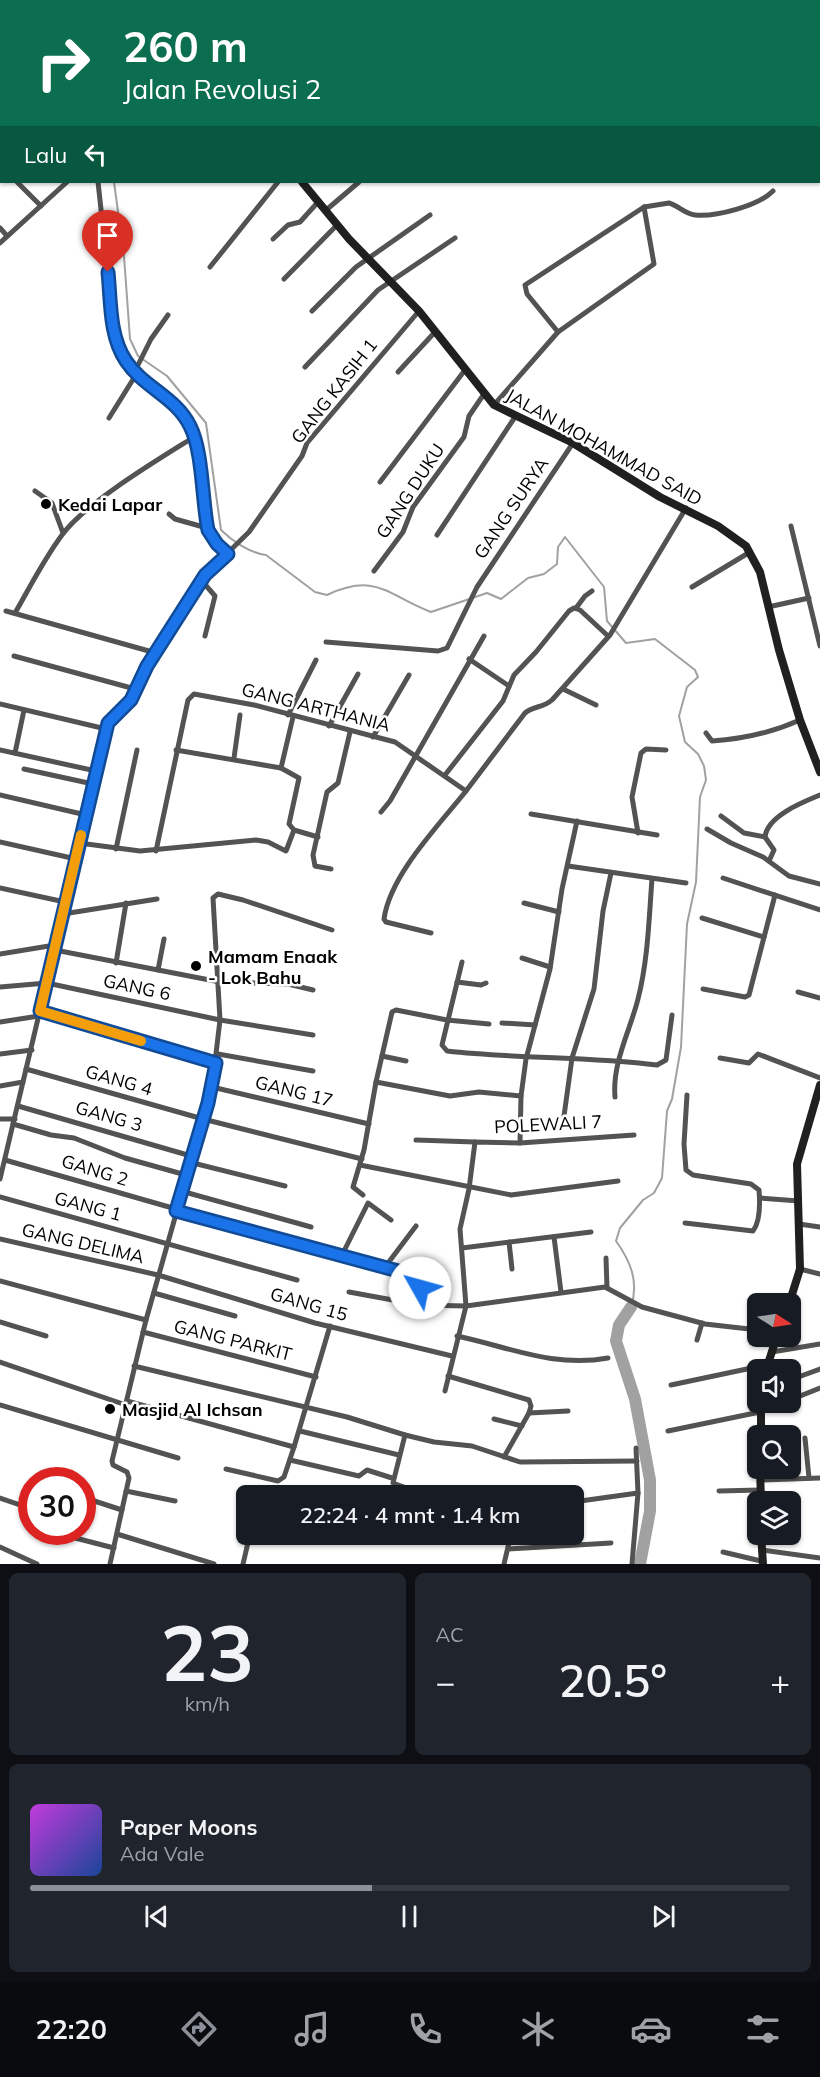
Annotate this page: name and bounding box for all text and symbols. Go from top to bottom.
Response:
text: 260 m [123,20,248,73]
icon: right [24,24,102,102]
text: Jalan Revolusi 2 [123,72,321,106]
icon: left [79,138,112,171]
text: Lalu [24,141,67,169]
pin [82,210,133,272]
icon: arrive [91,219,124,252]
street label: GANG KASIH 1 [286,334,382,448]
street label: JALAN MOHAMMAD SAID [502,383,706,511]
street label: GANG DUKU [371,439,449,543]
street label: GANG SURYA [469,453,553,563]
place label: Kedai Lapar [58,493,163,516]
marker: Kedai Lapar [39,497,53,511]
street label: GANG ARTHANIA [239,677,393,737]
place label: Mamam Enaak - Lok Bahu [208,945,338,989]
marker: Mamam Enaak - Lok Bahu [189,959,203,973]
street label: GANG 6 [101,969,173,1005]
street label: GANG 4 [83,1060,155,1101]
street label: GANG 17 [253,1070,335,1112]
street label: GANG 3 [73,1096,145,1136]
street label: POLEWALI 7 [493,1110,603,1138]
street label: GANG 2 [59,1149,131,1191]
street label: GANG 1 [52,1186,124,1226]
street label: GANG DELIMA [20,1218,146,1268]
position arrow [388,1256,452,1320]
street label: GANG 15 [268,1282,350,1326]
north arrow [747,1293,801,1347]
map controls [747,1293,801,1545]
street label: GANG PARKIT [172,1314,294,1366]
button: sound [747,1359,801,1413]
place label: Masjid Al Ichsan [122,1398,263,1421]
marker: Masjid Al Ichsan [103,1402,117,1416]
button: search [747,1425,801,1479]
speed limit sign: 30 [18,1467,96,1545]
button: layers [747,1491,801,1545]
text: 22:24 · 4 mnt · 1.4 km [300,1501,520,1529]
text: 23 [160,1603,254,1701]
text: AC [436,1622,464,1647]
text: 20.5° [558,1652,667,1708]
text: − [436,1661,455,1702]
text: + [770,1661,790,1702]
text: km/h [185,1691,230,1716]
text: Paper Moons [120,1813,258,1841]
text: Ada Vale [120,1841,204,1866]
icon: previous [140,1900,173,1933]
icon: pause [393,1900,426,1933]
icon: next [647,1900,680,1933]
icon: directions [178,2008,220,2050]
icon: music [291,2008,333,2050]
icon: phone [404,2008,446,2050]
icon: climate [517,2008,559,2050]
icon: car [630,2008,672,2050]
icon: filters [742,2008,784,2050]
text: 22:20 [35,2012,107,2046]

